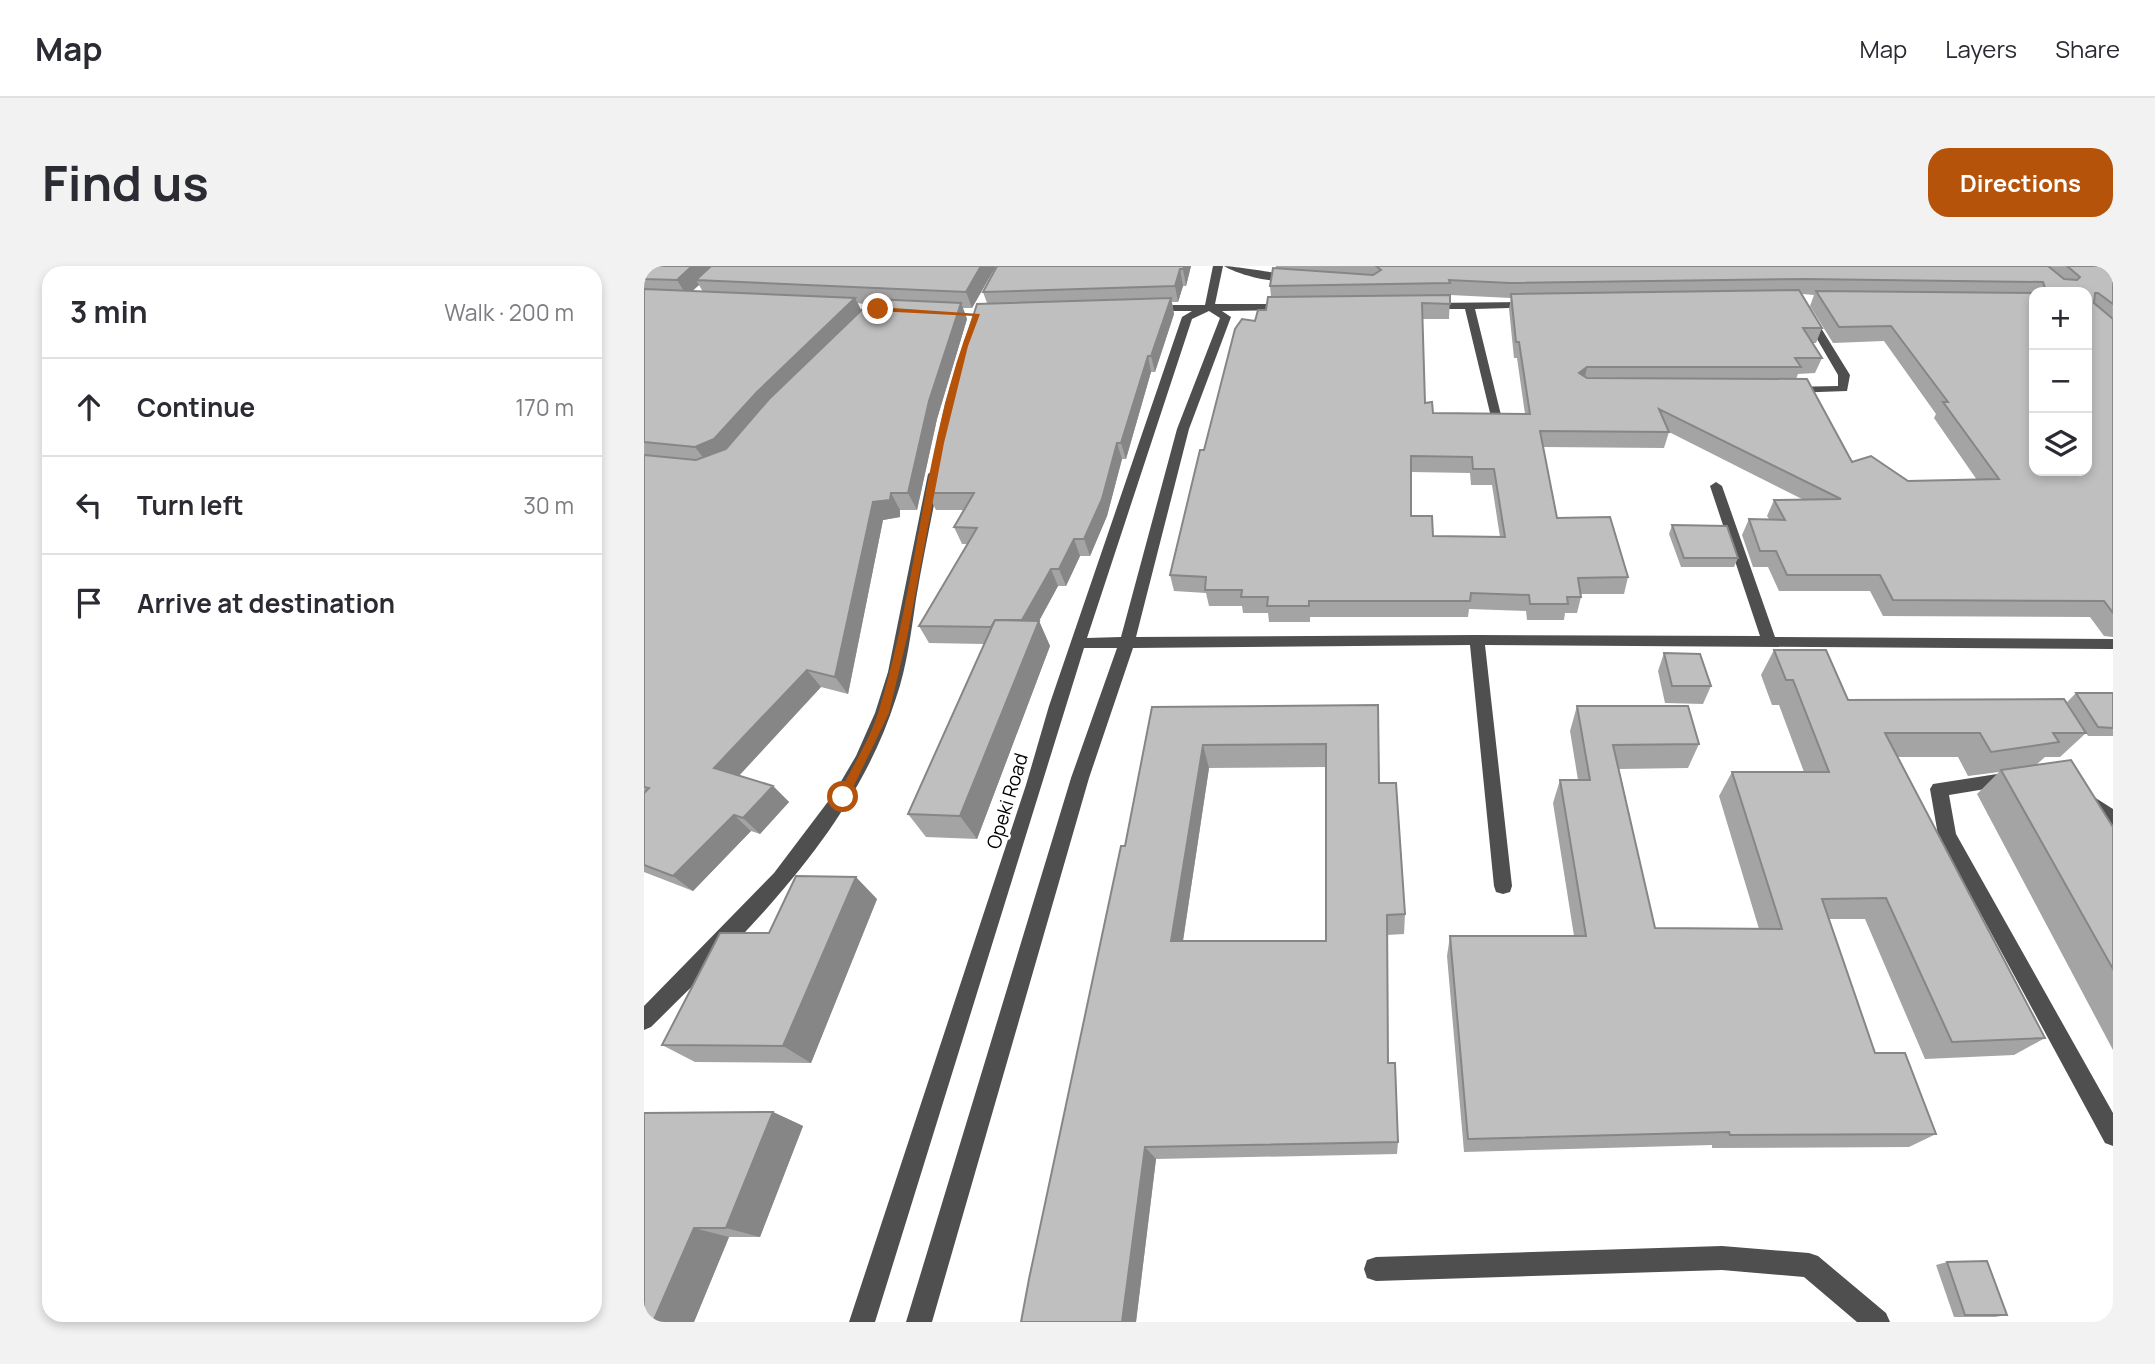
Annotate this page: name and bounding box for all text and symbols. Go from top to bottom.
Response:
text: Map [35,26,103,71]
text: Map [1860,32,1907,65]
text: Layers [1945,32,2017,65]
text: Share [2055,32,2120,65]
button: Directions [1928,148,2113,217]
text: Find us [42,149,209,216]
map controls [2029,287,2092,476]
button: + [2029,287,2092,350]
text: 3 min [70,291,148,332]
route end [862,293,893,324]
text: Walk · 200 m [444,296,574,328]
button: − [2029,350,2092,413]
icon: ahead [70,388,108,426]
text: Continue [137,389,255,425]
text: 170 m [515,391,574,423]
button: layers [2029,413,2092,476]
icon: left [70,486,108,524]
text: Turn left [137,487,244,523]
text: 30 m [523,489,574,521]
icon: arrive [70,584,108,622]
text: Arrive at destination [137,585,395,621]
street label: Opeki Road [980,750,1034,852]
route start [827,781,858,812]

